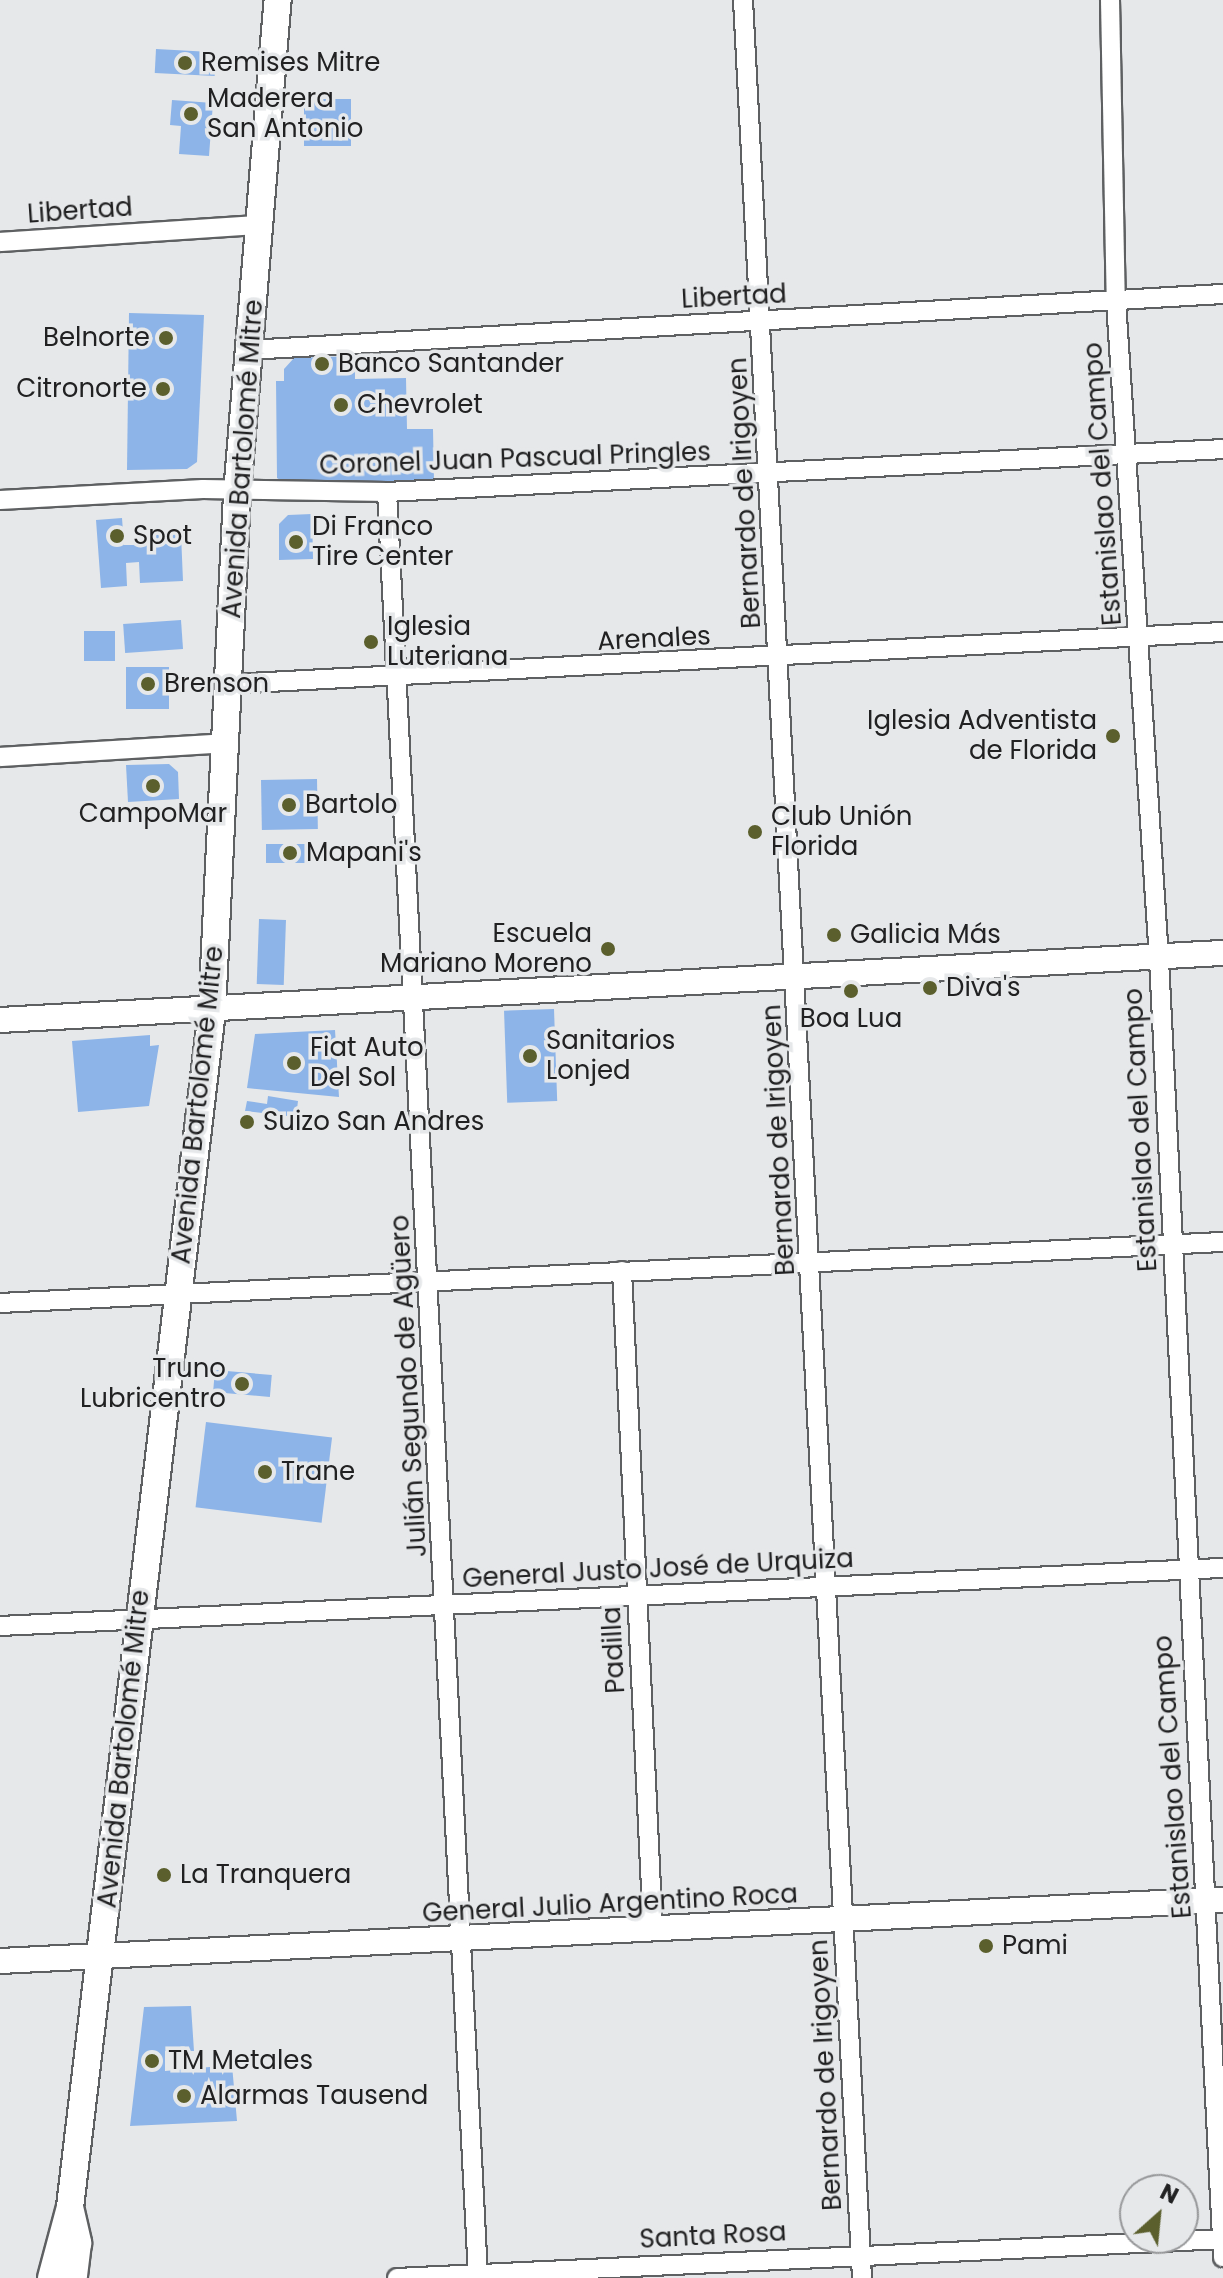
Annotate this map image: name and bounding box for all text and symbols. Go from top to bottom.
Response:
place label: Remises Mitre [201,47,380,79]
marker: Remises Mitre [176,54,194,72]
place label: Maderera San Antonio [207,83,363,144]
marker: Maderera San Antonio [182,105,200,123]
street label: Libertad [26,192,134,230]
street label: Libertad [680,279,788,315]
street label: Avenida Bartolomé Mitre [216,298,270,620]
place label: Belnorte [43,322,150,354]
marker: Belnorte [157,329,175,347]
street label: Estanislao del Campo [1078,341,1128,627]
place label: Banco Santander [338,348,564,380]
marker: Banco Santander [313,355,331,373]
street label: Bernardo de Irigoyen [722,357,768,629]
place label: Citronorte [16,373,147,405]
marker: Citronorte [154,380,172,398]
place label: Chevrolet [357,389,483,421]
marker: Chevrolet [332,396,350,414]
street label: Coronel Juan Pascual Pringles [319,437,711,481]
place label: Di Franco Tire Center [312,511,453,572]
place label: Spot [133,520,192,552]
marker: Spot [108,527,126,545]
marker: Di Franco Tire Center [287,533,305,551]
place label: Iglesia Luteriana [387,611,508,672]
street label: Arenales [596,620,712,658]
marker: Iglesia Luteriana [362,633,380,651]
place label: Brenson [164,668,269,700]
marker: Brenson [139,675,157,693]
place label: Iglesia Adventista de Florida [867,705,1097,766]
marker: Iglesia Adventista de Florida [1104,727,1122,745]
marker: CampoMar [144,777,162,795]
place label: Bartolo [305,789,397,821]
marker: Bartolo [280,796,298,814]
place label: CampoMar [79,798,227,830]
place label: Club Unión Florida [771,801,912,862]
marker: Club Unión Florida [746,823,764,841]
place label: Mapani's [306,837,422,869]
marker: Mapani's [281,844,299,862]
place label: Escuela Mariano Moreno [380,918,592,980]
place label: Galicia Más [850,919,1001,951]
marker: Galicia Más [825,926,843,944]
marker: Escuela Mariano Moreno [599,940,617,958]
street label: Avenida Bartolomé Mitre [166,944,230,1266]
place label: Diva's [946,972,1021,1004]
marker: Diva's [921,979,939,997]
marker: Boa Lua [842,982,860,1000]
street label: Estanislao del Campo [1118,987,1164,1273]
place label: Boa Lua [800,1003,902,1035]
street label: Bernardo de Irigoyen [756,1004,802,1276]
place label: Sanitarios Lonjed [546,1025,675,1086]
place label: Fiat Auto Del Sol [310,1032,424,1094]
marker: Sanitarios Lonjed [521,1047,539,1065]
marker: Fiat Auto Del Sol [285,1054,303,1072]
place label: Suizo San Andres [263,1106,484,1138]
marker: Suizo San Andres [238,1113,256,1131]
street label: Julián Segundo de Agüero [384,1214,434,1558]
place label: Truno Lubricentro [80,1353,226,1414]
marker: Truno Lubricentro [233,1375,251,1393]
place label: Trane [281,1456,355,1488]
marker: Trane [256,1463,274,1481]
street label: General Justo José de Urquiza [462,1543,854,1595]
street label: Avenida Bartolomé Mitre [92,1588,156,1910]
street label: Padilla [596,1606,632,1694]
street label: Estanislao del Campo [1148,1634,1198,1920]
place label: La Tranquera [180,1859,351,1891]
marker: La Tranquera [155,1866,173,1884]
street label: General Julio Argentino Roca [421,1879,799,1929]
place label: Pami [1002,1930,1068,1962]
marker: Pami [977,1937,995,1955]
street label: Bernardo de Irigoyen [803,1939,849,2211]
place label: TM Metales [168,2045,313,2077]
marker: TM Metales [143,2052,161,2070]
place label: Alarmas Tausend [200,2080,428,2112]
marker: Alarmas Tausend [175,2087,193,2105]
north arrow [1119,2174,1199,2254]
text: N [1155,2176,1184,2212]
street label: Santa Rosa [639,2217,787,2255]

